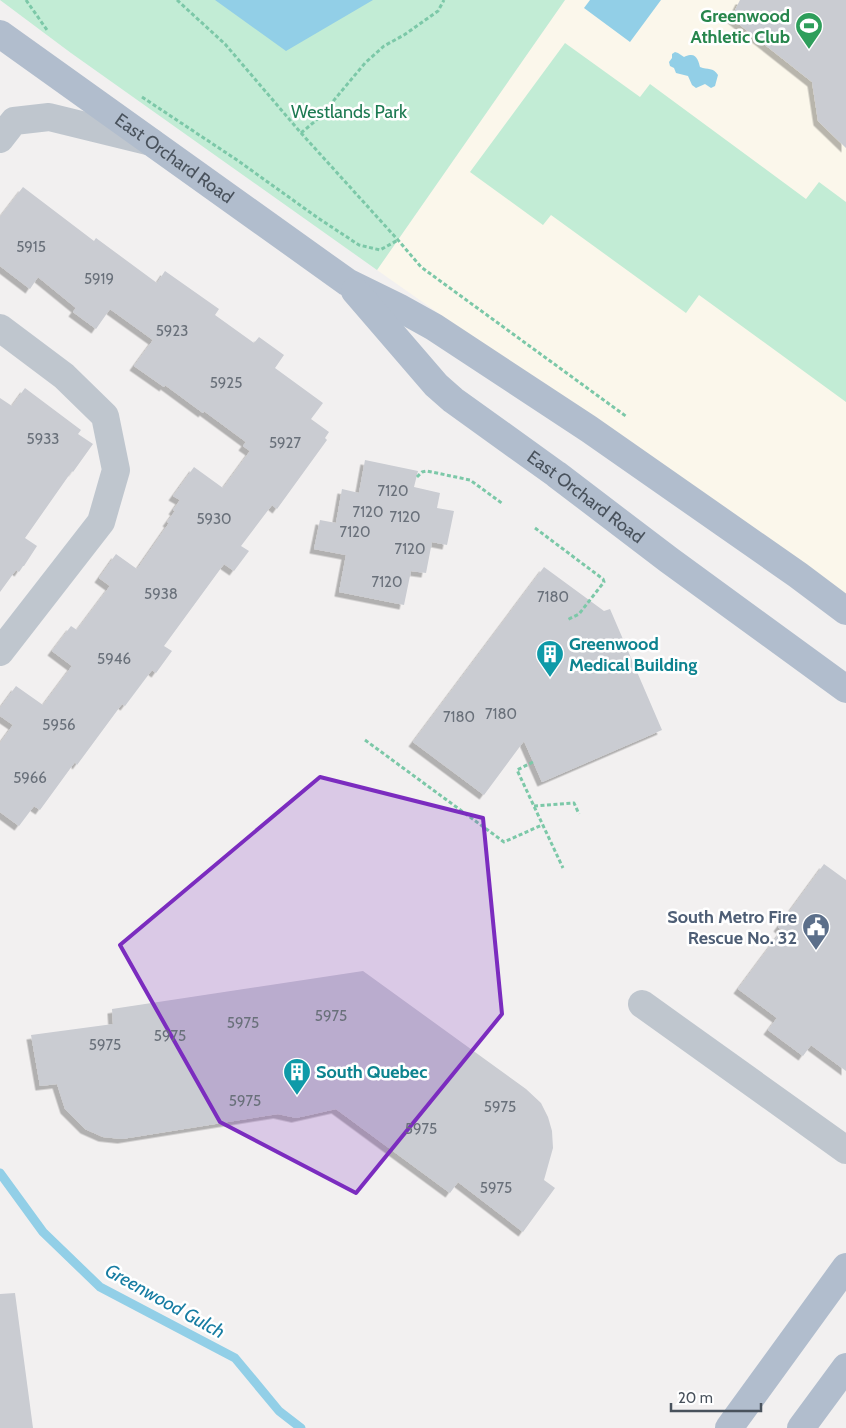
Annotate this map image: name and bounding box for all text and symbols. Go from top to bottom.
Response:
place label: Greenwood Athletic Club [691,5,790,48]
sports icon: Greenwood Athletic Club [794,11,824,50]
park label: Westlands Park [291,101,408,123]
street label: East Orchard Road [111,109,238,208]
house number: 5915 [16,238,46,256]
house number: 5919 [84,270,114,288]
house number: 5923 [156,322,188,340]
house number: 5925 [210,374,242,392]
house number: 5933 [27,430,59,448]
house number: 5927 [269,434,301,452]
street label: East Orchard Road [523,446,648,548]
house number: 7120 [378,482,408,500]
house number: 7120 [353,503,383,521]
house number: 7120 [390,508,420,526]
house number: 5930 [196,510,232,528]
house number: 7120 [340,523,370,541]
house number: 7120 [395,540,425,558]
house number: 7120 [372,573,402,591]
house number: 5938 [144,585,178,603]
house number: 7180 [537,588,569,606]
place label: Greenwood Medical Building [569,633,697,676]
building icon: Greenwood Medical Building [535,639,565,678]
house number: 5946 [97,650,131,668]
house number: 7180 [485,705,517,723]
house number: 7180 [443,708,475,726]
house number: 5956 [42,716,76,734]
house number: 5966 [13,769,47,787]
place label: South Metro Fire Rescue No. 32 [667,906,797,949]
public building icon: South Metro Fire Rescue No. 32 [801,912,831,951]
house number: 5975 [315,1007,347,1025]
house number: 5975 [227,1014,259,1032]
house number: 5975 [154,1027,186,1045]
house number: 5975 [89,1036,121,1054]
building icon: South Quebec [282,1057,312,1096]
place label: South Quebec [316,1061,427,1083]
house number: 5975 [229,1092,261,1110]
house number: 5975 [484,1098,516,1116]
house number: 5975 [405,1120,437,1138]
house number: 5975 [480,1179,512,1197]
water label: Greenwood Gulch [101,1259,229,1343]
scale bar [671,1380,761,1412]
text: 20 m [678,1389,713,1407]

